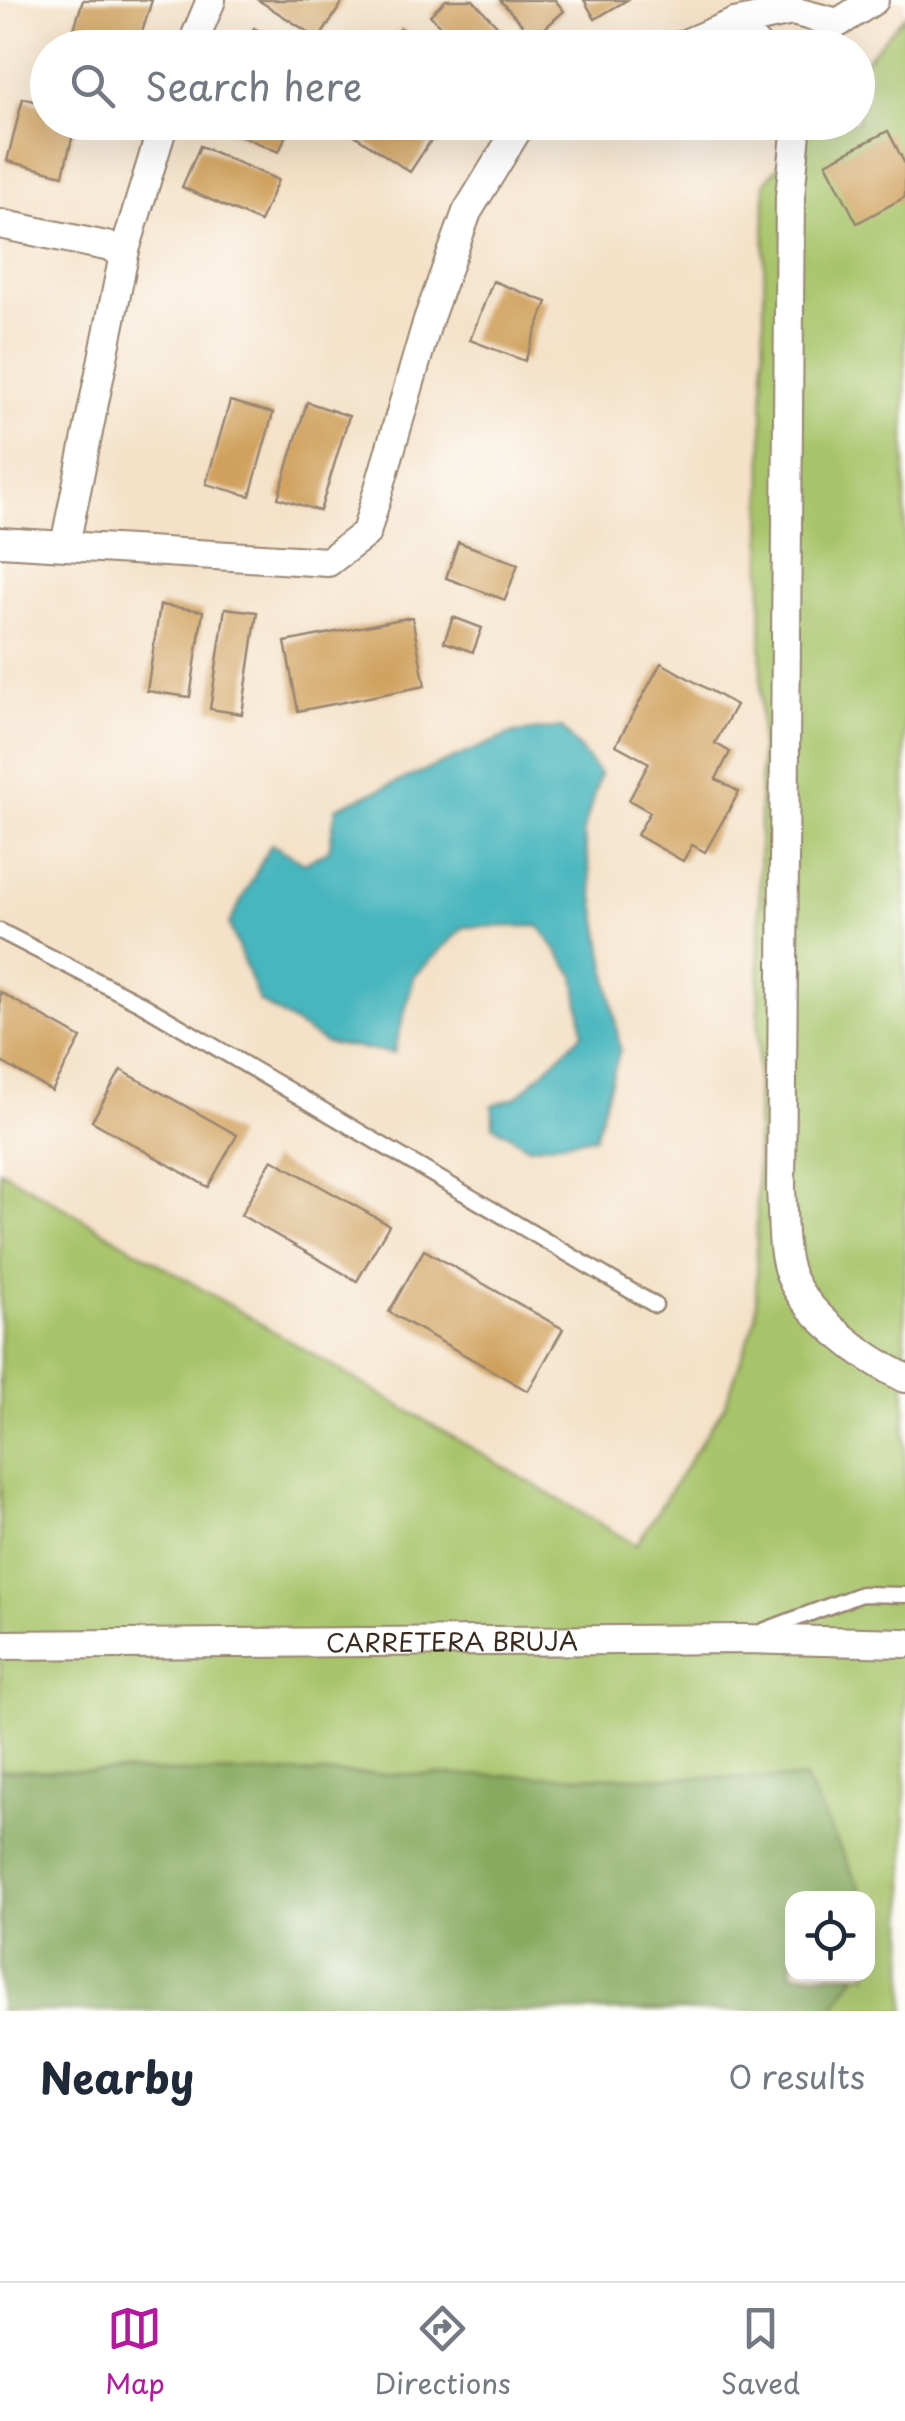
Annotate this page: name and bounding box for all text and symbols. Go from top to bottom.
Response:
search box [30,30,875,140]
text: Search here [145,57,362,114]
icon: search [65,58,120,113]
street label: CARRETERA BRUJA [326,1621,578,1661]
map controls [785,1891,875,1981]
button: locate [785,1891,875,1981]
text: Nearby [40,2045,194,2108]
text: 0 results [729,2052,865,2100]
tab: Map [105,2301,165,2404]
tab: Directions [375,2301,511,2404]
tab: Saved [721,2301,800,2404]

